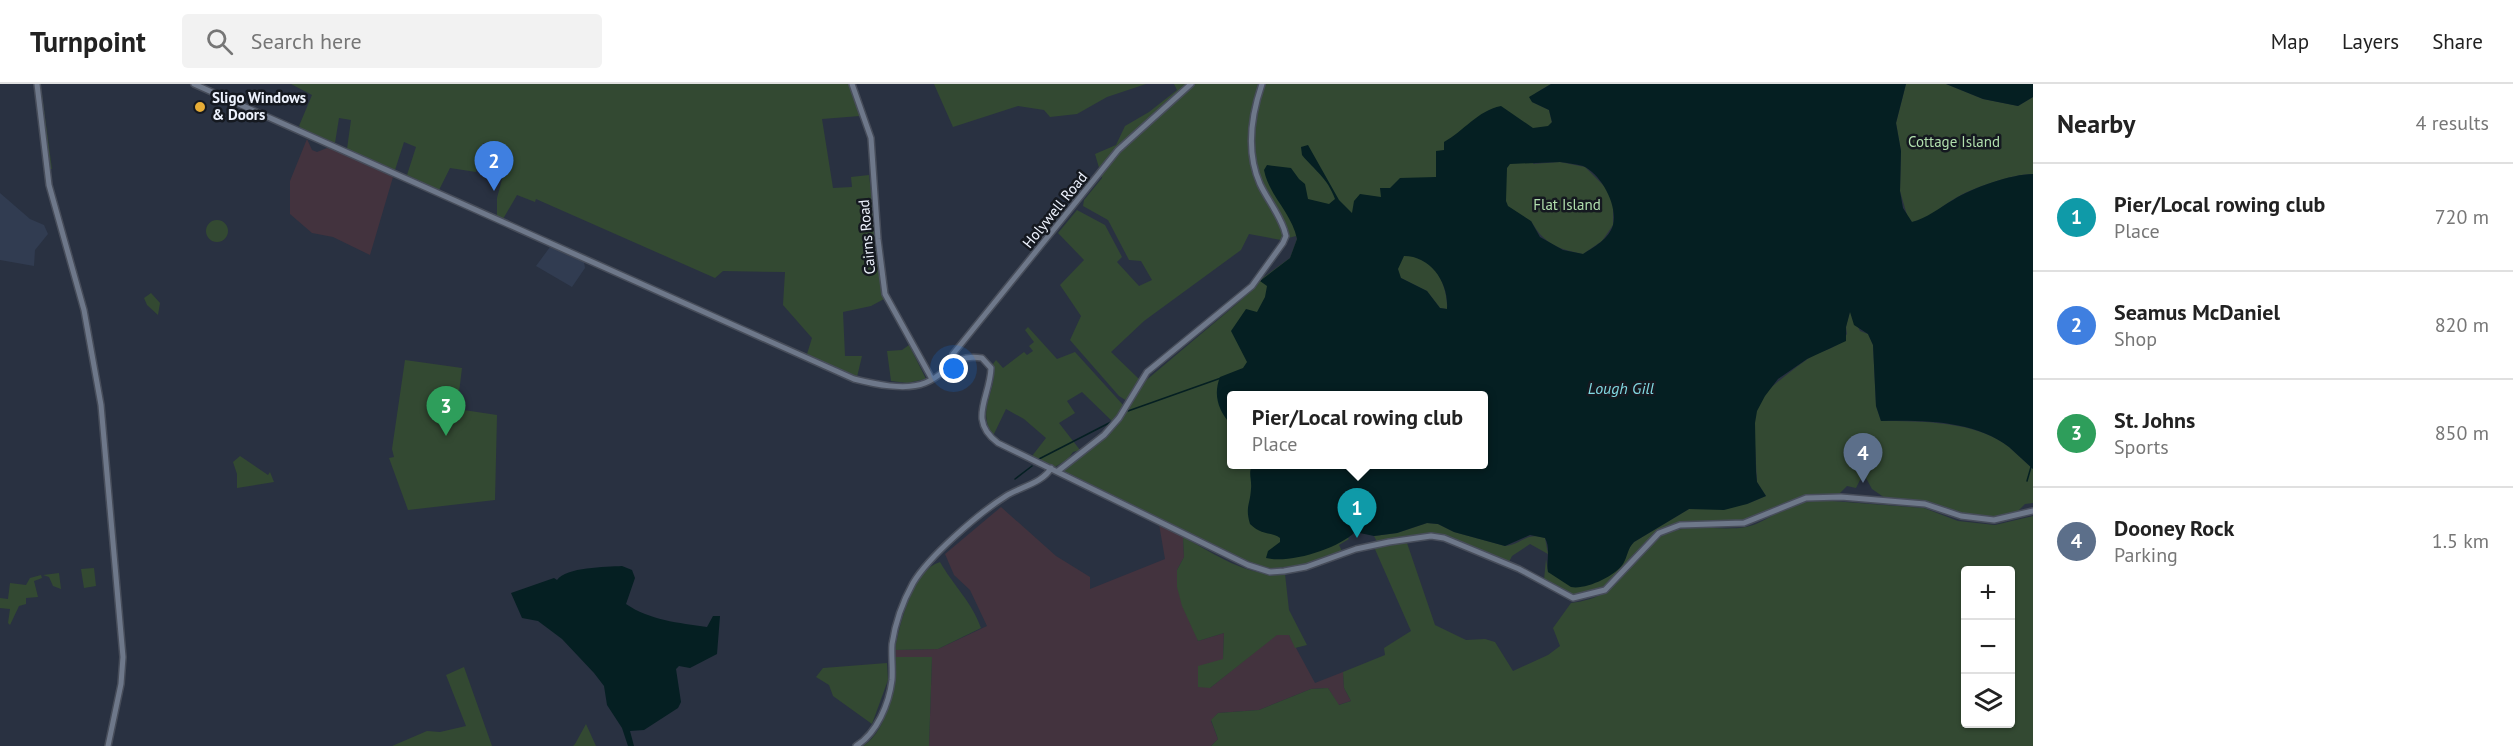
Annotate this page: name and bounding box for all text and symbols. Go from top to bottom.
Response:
search box [182,14,602,68]
text: Turnpoint [30,23,146,60]
icon: search [203,25,236,58]
text: Search here [251,27,362,55]
text: Map [2271,28,2309,55]
text: Layers [2342,28,2399,55]
text: Share [2432,28,2483,55]
place label: Sligo Windows & Doors [212,88,306,124]
marker: Sligo Windows & Doors [193,100,207,114]
text: Nearby [2057,107,2135,140]
text: 4 results [2416,110,2489,136]
park label: Cottage Island [1908,132,2000,151]
pin: 2 [474,141,514,191]
street label: Holywell Road [1018,168,1091,252]
text: Pier/Local rowing club [2114,190,2325,218]
park label: Flat Island [1533,195,1601,214]
street label: Cairns Road [854,199,879,275]
text: 1 [2071,204,2082,230]
text: 720 m [2435,204,2489,230]
text: Place [2114,218,2160,244]
text: Seamus McDaniel [2114,298,2280,326]
text: 2 [2071,312,2082,338]
text: 820 m [2435,312,2489,338]
text: Shop [2114,326,2157,352]
your location [939,354,968,383]
water label: Lough Gill [1588,378,1655,398]
pin: 3 [426,386,466,436]
popup [1227,391,1488,469]
text: Pier/Local rowing club [1252,403,1463,431]
text: St. Johns [2114,406,2195,434]
text: 3 [2071,420,2082,446]
text: 850 m [2435,420,2489,446]
text: Place [1252,431,1298,457]
pin: 4 [1844,434,1882,483]
text: Sports [2114,434,2169,460]
pin: 1 [1338,488,1376,538]
text: Dooney Rock [2114,514,2234,542]
text: 4 [2071,528,2082,554]
text: 1.5 km [2432,528,2489,554]
text: Parking [2114,542,2178,568]
map controls [1961,566,2015,728]
button: + [1961,566,2015,620]
button: − [1961,620,2015,674]
button: layers [1961,674,2015,728]

